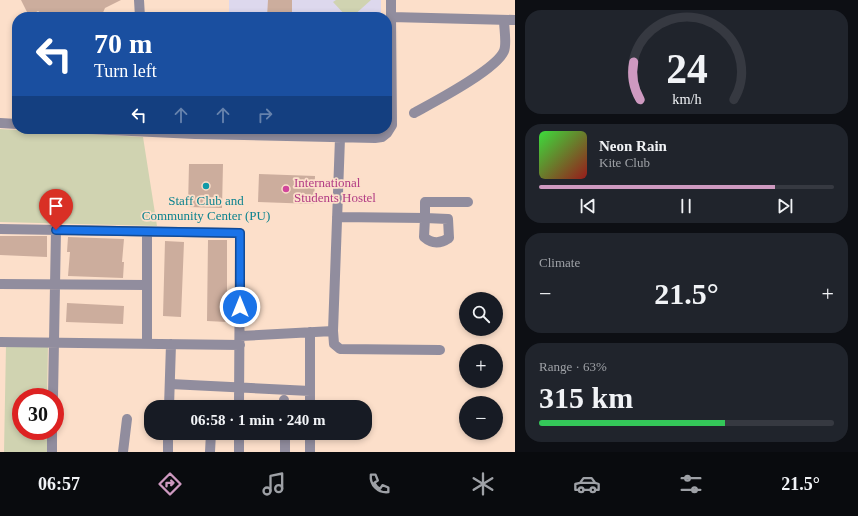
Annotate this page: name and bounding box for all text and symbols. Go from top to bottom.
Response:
icon: left [28,28,80,80]
text: 70 m [94,28,152,59]
text: 24 [666,46,708,92]
text: Turn left [94,61,157,81]
text: km/h [672,91,701,107]
icon: left [128,104,150,126]
icon: ahead [170,104,192,126]
icon: ahead [212,104,234,126]
icon: right [254,104,276,126]
text: Neon Rain [599,138,667,154]
text: Kite Club [599,155,650,170]
place label: International Students Hostel [294,175,376,205]
marker: Staff Club and Community Center (PU) [201,181,211,191]
marker: International Students Hostel [281,184,291,194]
pin [39,189,73,230]
place label: Staff Club and Community Center (PU) [142,193,270,223]
icon: arrive [45,195,67,217]
icon: previous [577,195,599,217]
icon: pause [675,195,697,217]
icon: next [774,195,796,217]
text: Climate [539,255,580,270]
text: 21.5° [654,277,719,310]
text: − [539,281,551,306]
text: + [822,281,834,306]
position arrow [219,286,261,328]
map controls [459,292,503,440]
button: search [459,292,503,336]
button: + [459,344,503,388]
text: Range · 63% [539,359,607,374]
text: 315 km [539,381,633,414]
speed limit sign: 30 [12,388,64,440]
button: − [459,396,503,440]
text: 06:58 · 1 min · 240 m [191,412,326,428]
icon: directions [156,470,184,498]
icon: music [260,470,288,498]
icon: phone [365,470,393,498]
icon: climate [469,470,497,498]
icon: car [573,470,601,498]
icon: filters [677,470,705,498]
text: 06:57 [38,474,80,494]
text: 21.5° [781,474,820,494]

